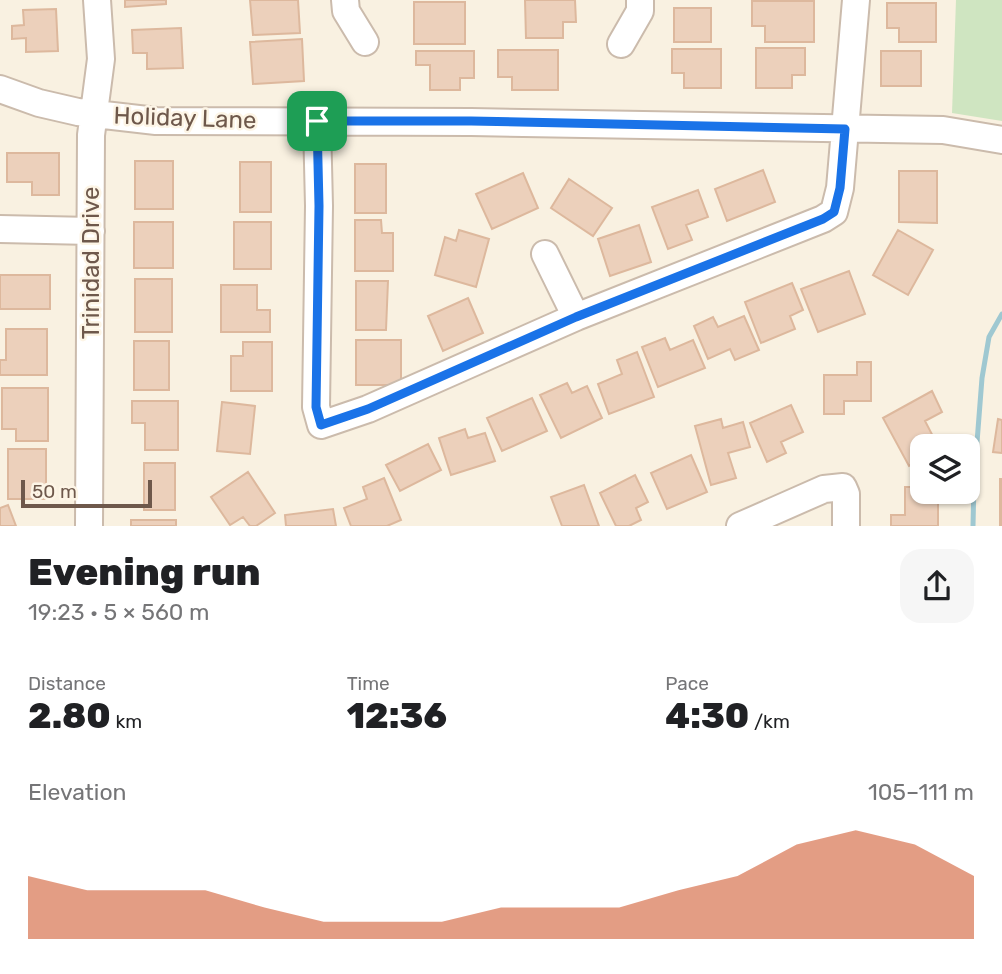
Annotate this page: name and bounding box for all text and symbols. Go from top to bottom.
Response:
pin [287,91,347,151]
street label: Holiday Lane [113,102,257,134]
icon: arrive [298,102,336,140]
street label: Trinidad Drive [77,187,105,339]
map controls [910,434,980,504]
button: layers [910,434,980,504]
scale bar [21,477,152,509]
text: 50 m [32,480,77,503]
text: Evening run [28,549,261,595]
button: share [900,549,974,623]
text: 19:23 · 5 × 560 m [28,598,210,626]
text: Distance [28,672,106,695]
text: Time [347,672,390,695]
text: Pace [665,672,709,695]
text: 2.80 [28,695,111,737]
text: 12:36 [347,695,447,737]
text: 4:30 [665,695,749,737]
text: km [111,710,142,733]
text: /km [749,710,790,733]
text: Elevation [28,778,127,806]
text: 105–111 m [868,778,974,806]

